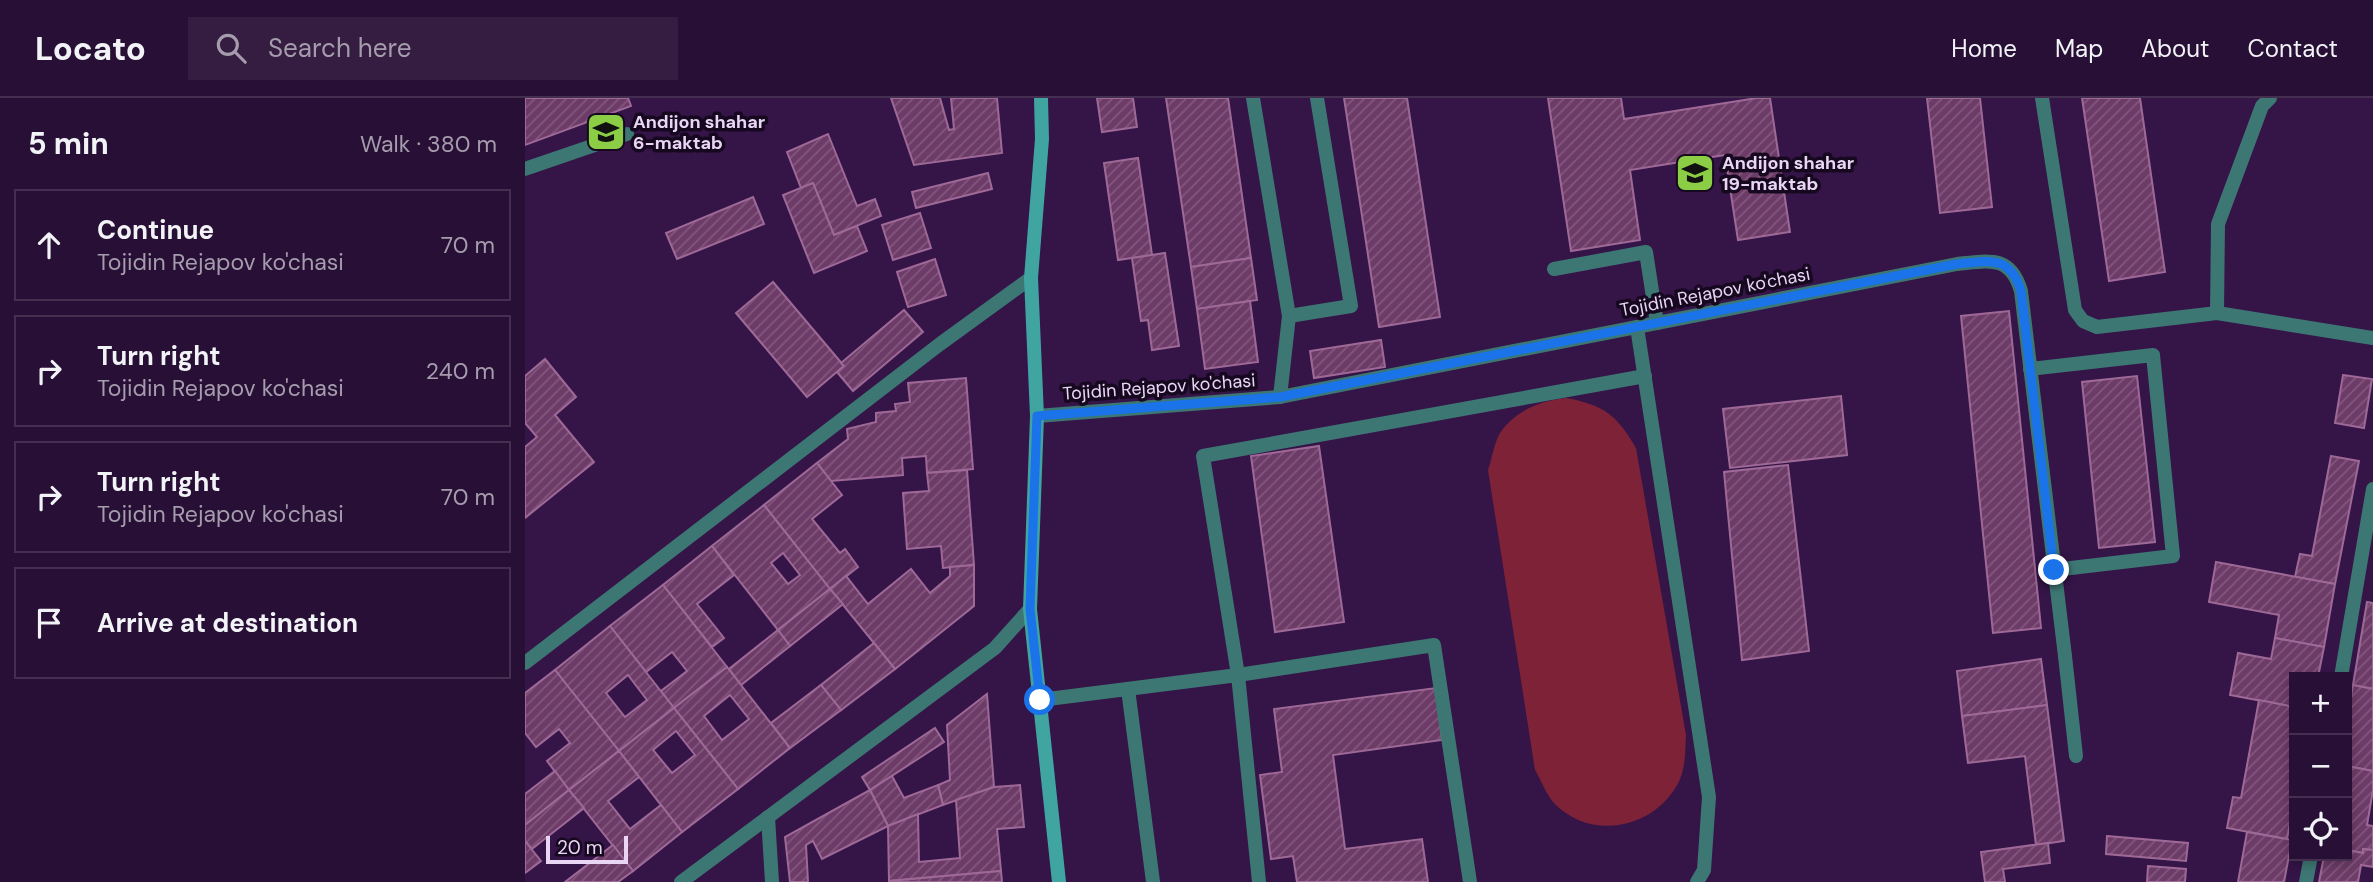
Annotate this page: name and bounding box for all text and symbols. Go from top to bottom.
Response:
search box [188,17,678,80]
text: Locato [35,27,146,70]
icon: search [212,29,250,67]
text: Search here [268,31,411,65]
text: Home [1951,33,2017,64]
text: Map [2055,33,2103,64]
text: About [2141,33,2210,64]
text: Contact [2248,33,2338,64]
place label: Andijon shahar 6-maktab [633,110,765,155]
school or university icon: Andijon shahar 6-maktab [585,111,627,153]
text: 5 min [28,124,109,163]
text: Walk · 380 m [360,129,497,159]
place label: Andijon shahar 19-maktab [1722,151,1854,196]
school or university icon: Andijon shahar 19-maktab [1674,152,1716,194]
text: Continue [97,213,214,247]
icon: ahead [30,226,68,264]
text: 70 m [441,230,495,260]
text: Tojidin Rejapov ko'chasi [97,247,344,277]
street label: Tojidin Rejapov ko'chasi [1618,262,1812,322]
text: Turn right [97,339,221,373]
icon: right [30,352,68,390]
text: 240 m [426,356,495,386]
street label: Tojidin Rejapov ko'chasi [1062,368,1256,406]
text: Tojidin Rejapov ko'chasi [97,373,344,403]
text: Turn right [97,465,221,499]
icon: right [30,478,68,516]
text: 70 m [441,482,495,512]
text: Tojidin Rejapov ko'chasi [97,499,344,529]
route end [2038,554,2069,585]
icon: arrive [30,604,68,642]
text: Arrive at destination [97,606,358,640]
map controls [2289,672,2352,861]
button: + [2289,672,2352,735]
route start [1024,684,1055,715]
button: − [2289,735,2352,798]
button: locate [2289,798,2352,861]
scale bar [546,833,628,865]
text: 20 m [557,835,603,860]

